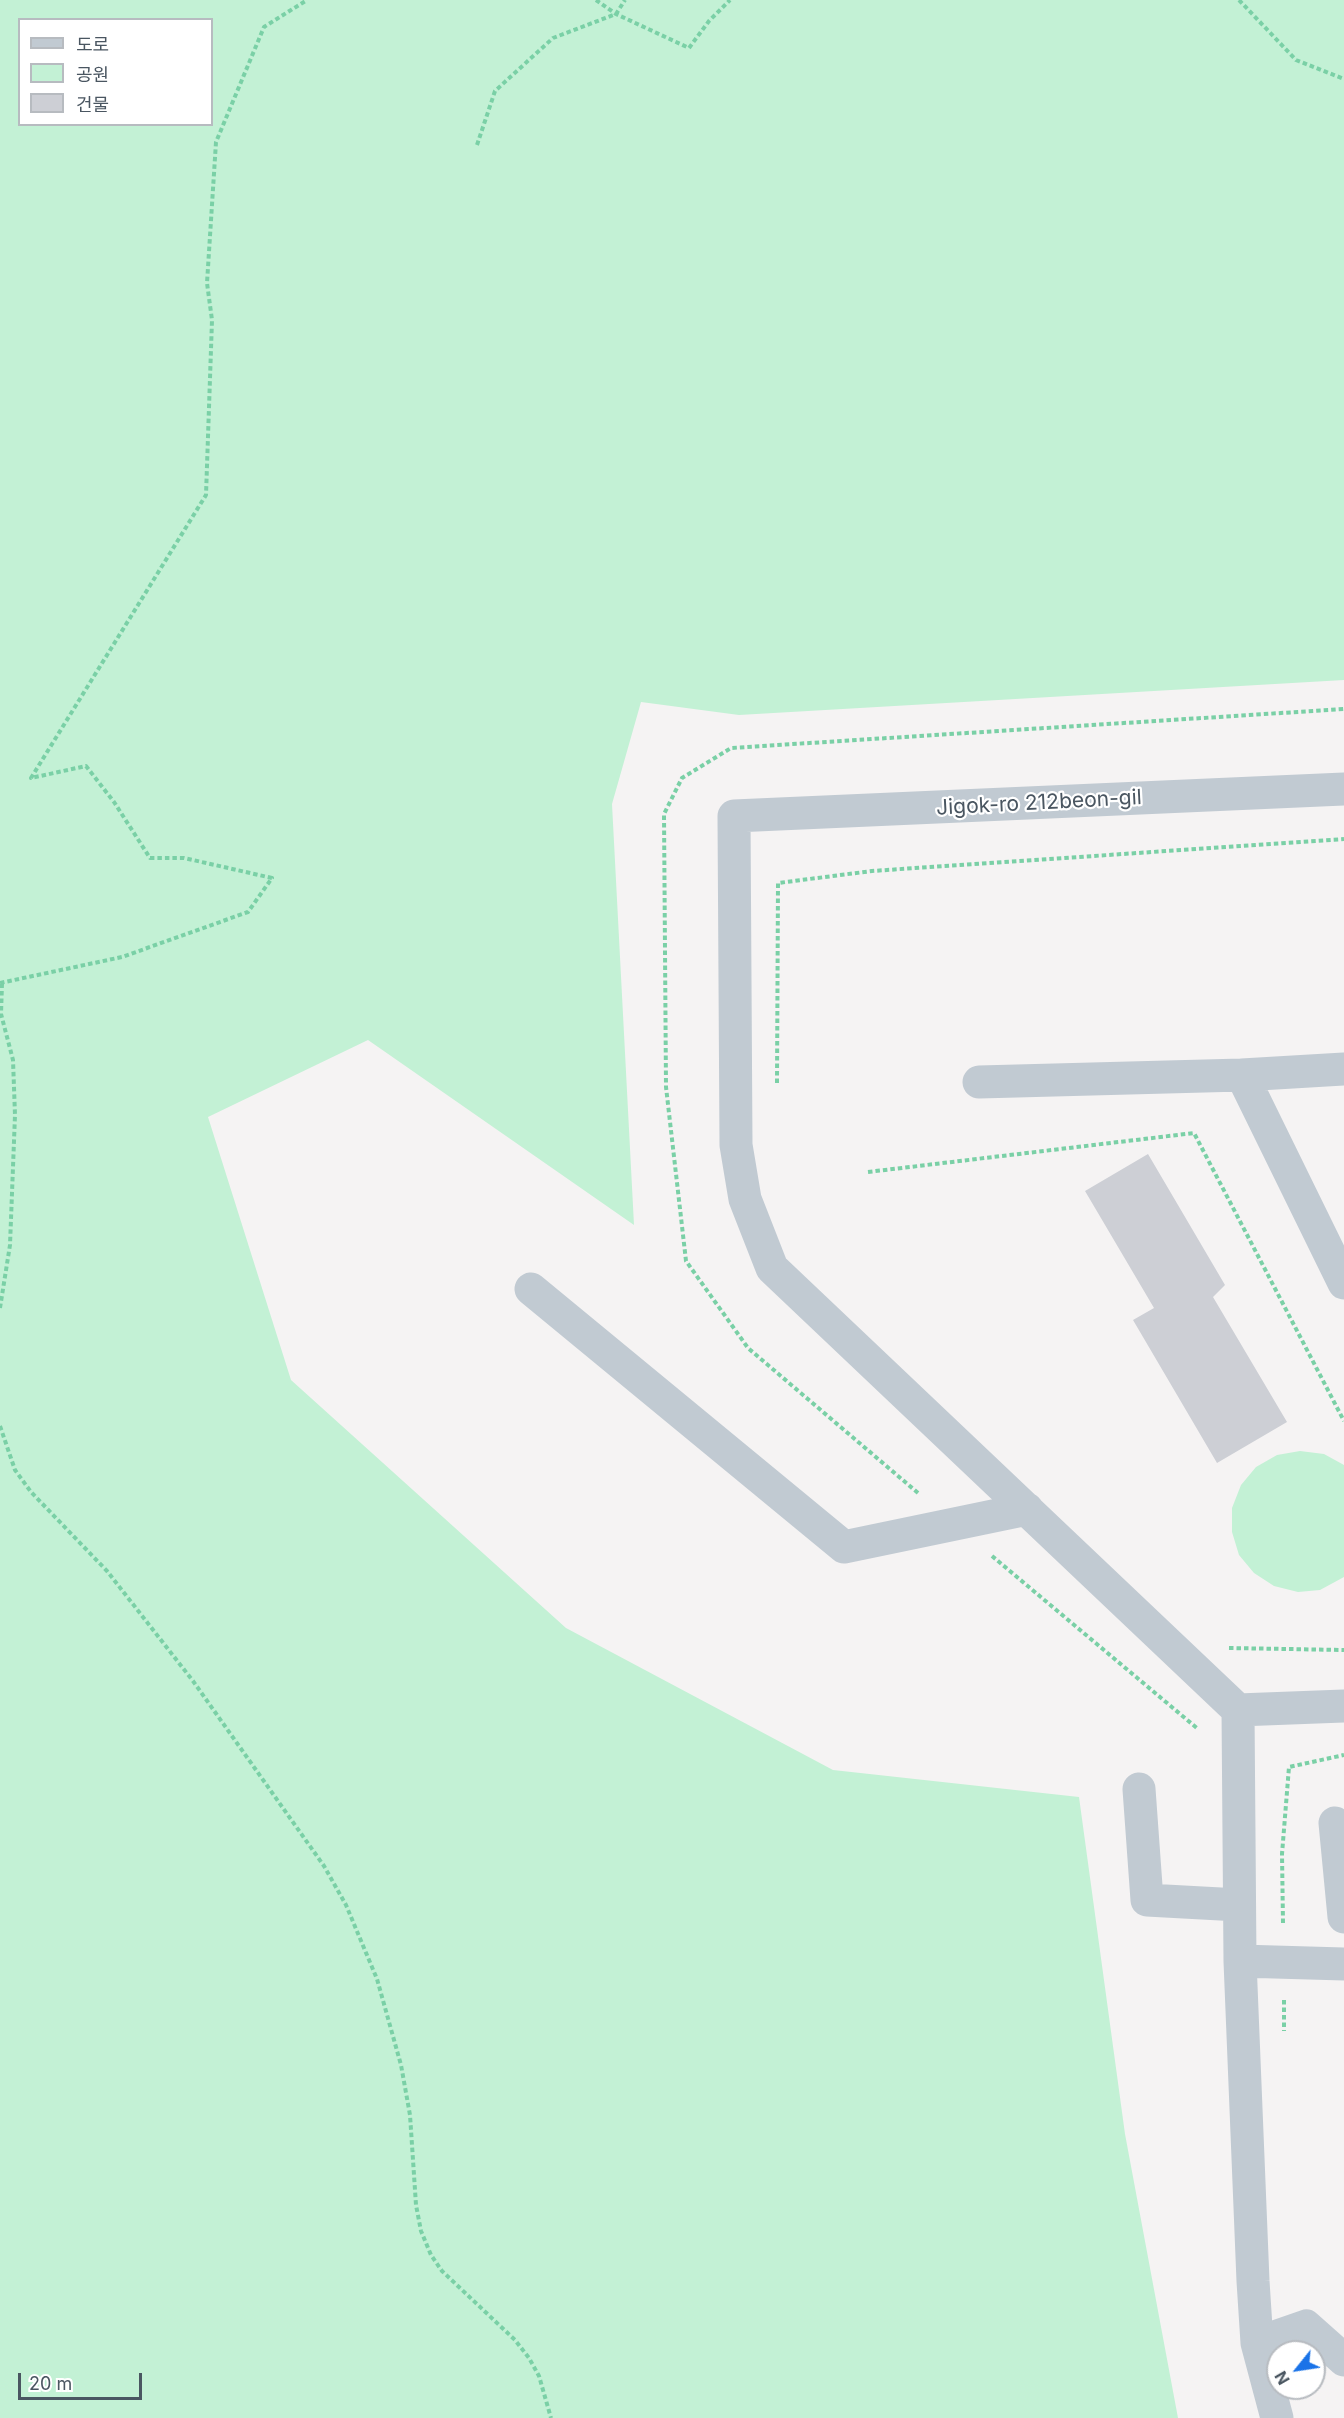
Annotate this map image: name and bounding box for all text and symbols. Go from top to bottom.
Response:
legend [18,18,213,126]
text: 도로 [76,34,109,55]
text: 공원 [76,64,109,85]
text: 건물 [76,94,109,115]
street label: Jigok-ro 212beon-gil [936,785,1142,821]
north arrow [1266,2340,1326,2400]
scale bar [21,2361,146,2399]
text: N [1270,2368,1294,2388]
text: 20 m [29,2373,72,2394]

